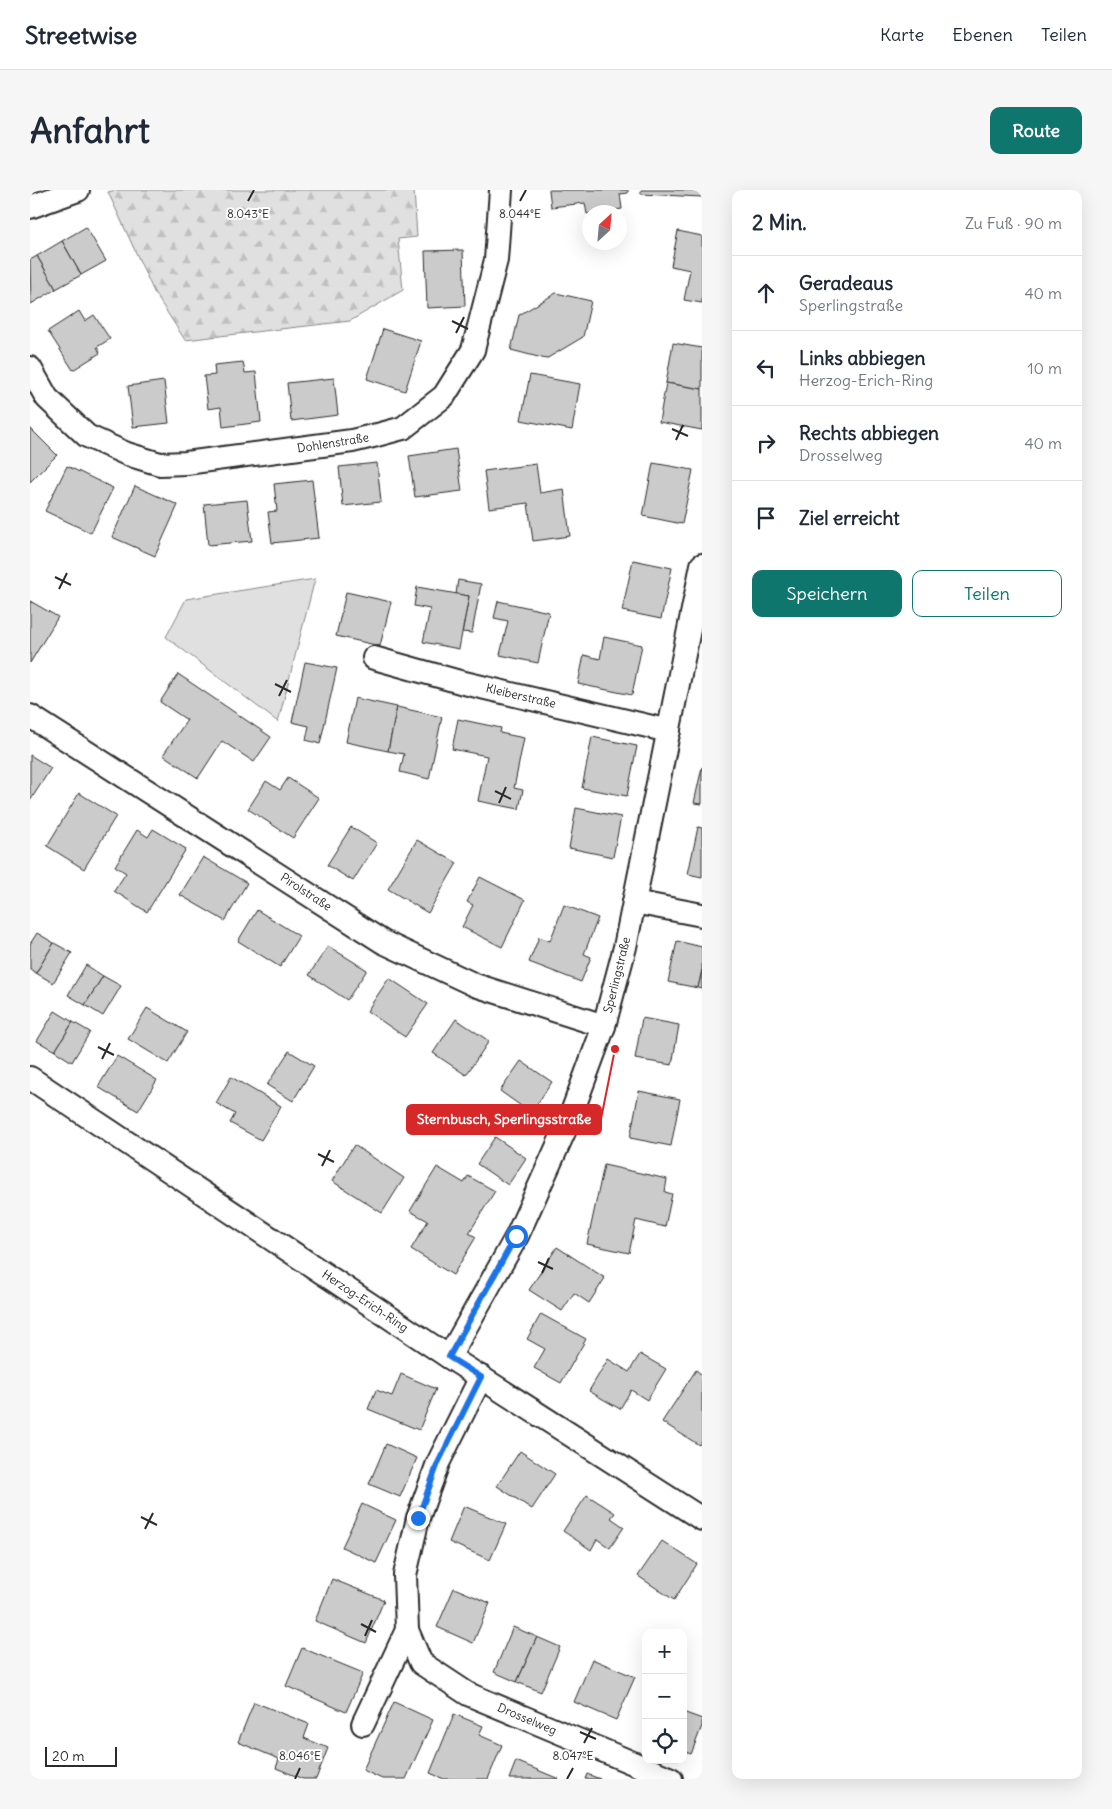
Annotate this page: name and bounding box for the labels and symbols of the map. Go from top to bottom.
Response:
north arrow [582,205,627,250]
text: 8.043°E [227,206,269,221]
text: 8.044°E [499,206,541,221]
street label: Dohlenstraße [296,429,370,456]
street label: Kleiberstraße [485,680,558,711]
street label: Pirolstraße [278,869,335,914]
street label: Sperlingstraße [600,935,633,1015]
callout: Sternbusch, Sperlingsstraße [407,1105,601,1134]
text: Sternbusch, Sperlingsstraße [417,1110,592,1128]
route start [505,1225,528,1248]
street label: Herzog-Erich-Ring [319,1266,411,1335]
route end [407,1507,430,1530]
street label: Drosselweg [495,1699,559,1738]
scale bar [45,1744,118,1767]
text: 8.046°E [279,1748,321,1763]
text: 8.047°E [552,1748,594,1763]

